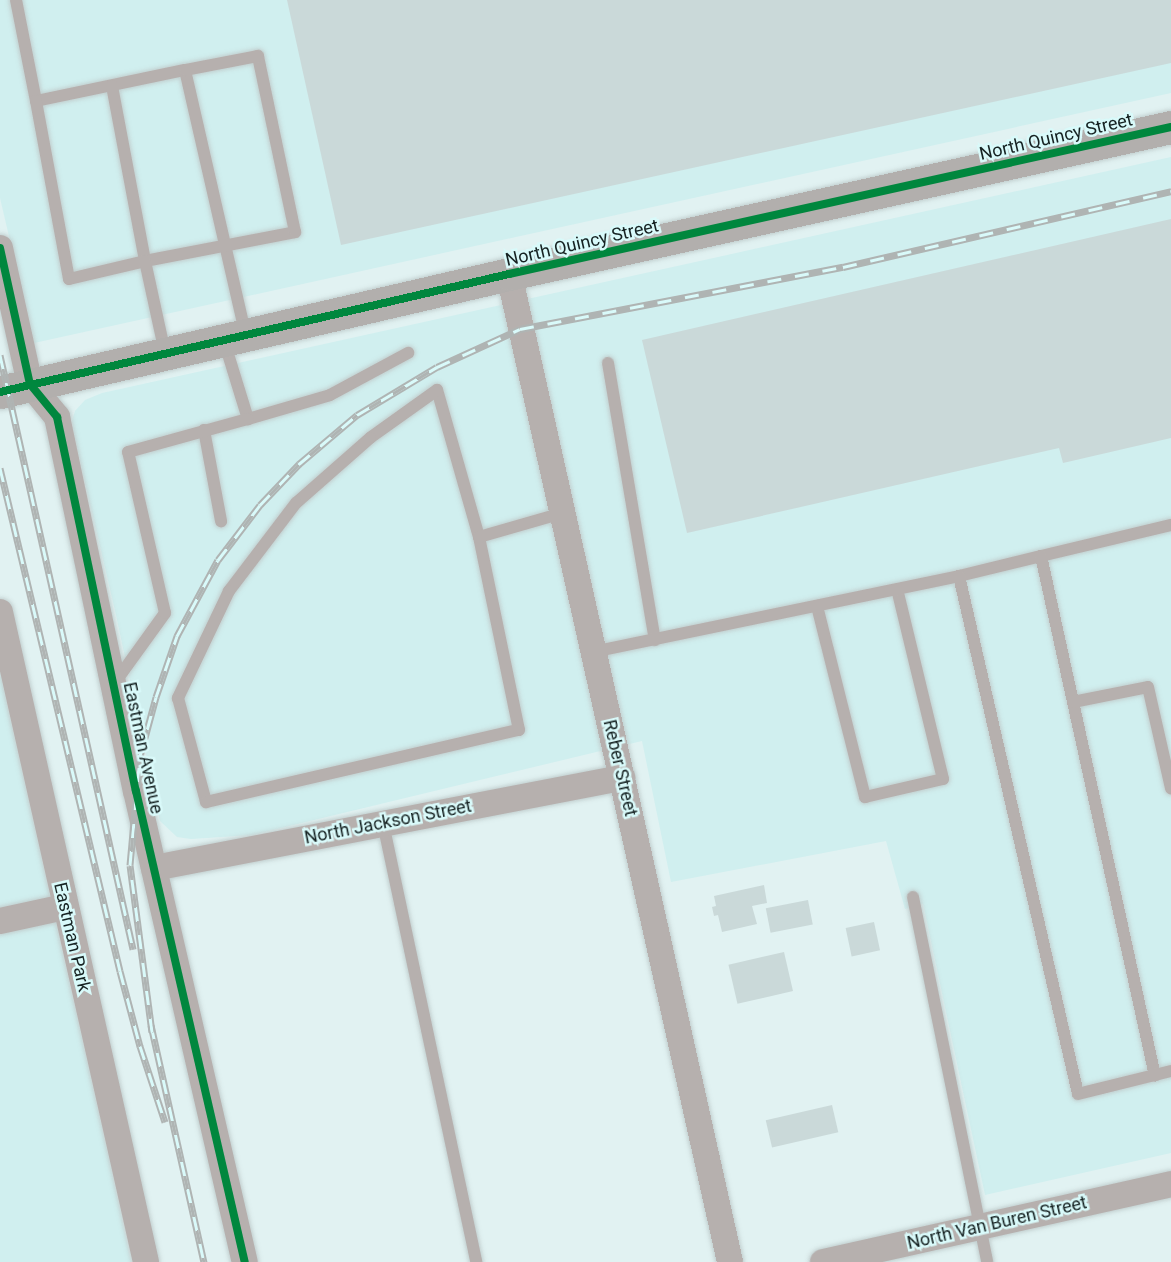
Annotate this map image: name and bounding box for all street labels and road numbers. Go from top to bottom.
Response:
street label: North Quincy Street [977,109,1135,165]
street label: North Quincy Street [503,215,661,271]
street label: Eastman Avenue [119,680,167,816]
street label: Reber Street [598,718,642,818]
street label: North Jackson Street [303,795,473,849]
street label: Eastman Park [49,880,95,994]
street label: North Van Buren Street [905,1192,1089,1254]

